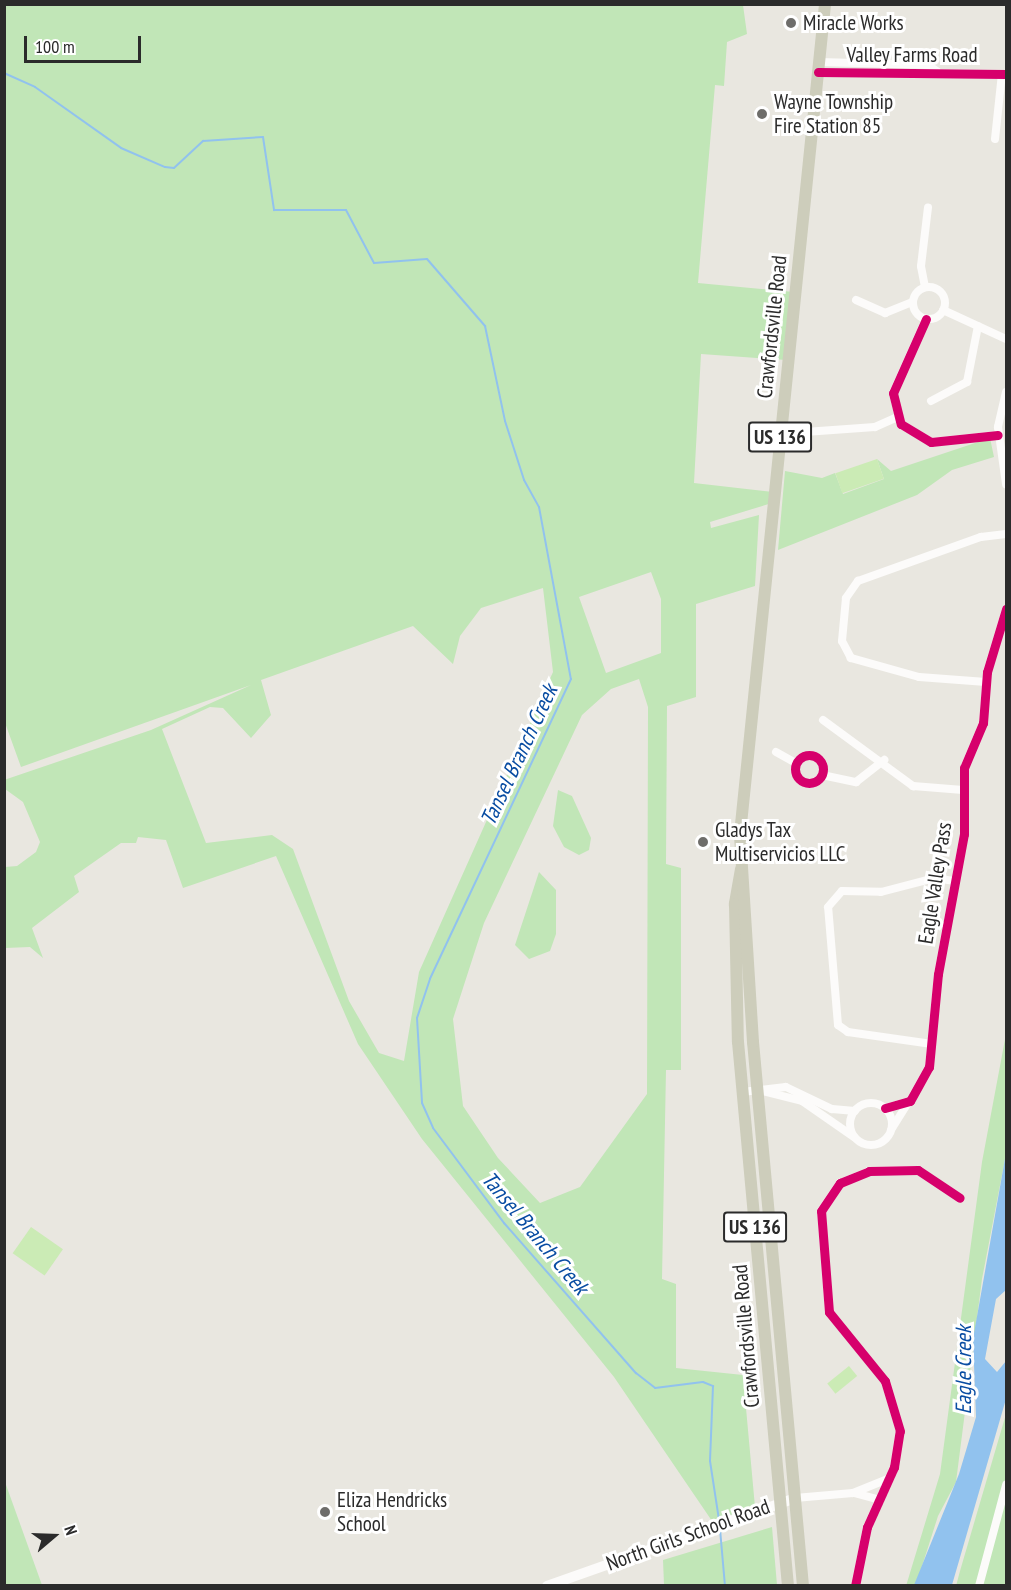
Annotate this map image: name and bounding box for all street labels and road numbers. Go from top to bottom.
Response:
street label: Valley Farms Road [846,42,978,68]
street label: Crawfordsville Road [752,254,792,400]
road number: US 136 [747,420,813,454]
street label: Eagle Valley Pass [913,820,957,946]
road number: US 136 [722,1210,788,1244]
street label: Crawfordsville Road [727,1263,765,1409]
street label: North Girls School Road [603,1494,773,1576]

